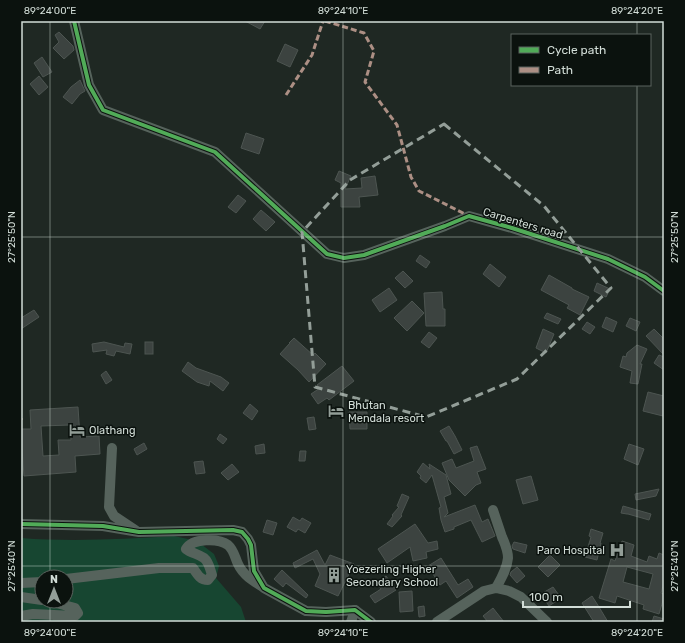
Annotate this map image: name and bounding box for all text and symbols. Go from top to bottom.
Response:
text: 89°24'00"E [24,5,76,17]
text: 89°24'10"E [318,5,368,17]
text: 89°24'20"E [611,5,663,17]
legend [511,34,651,86]
text: Cycle path [547,43,606,57]
text: Path [547,63,573,77]
street label: Carpenters road [481,205,564,242]
text: 27°25'50"N [6,211,18,263]
text: 27°25'50"N [669,211,681,263]
place label: Bhutan Mendala resort [348,399,425,425]
hotel icon: Bhutan Mendala resort [327,402,345,420]
hotel icon: Olathang [68,421,86,439]
place label: Olathang [89,424,135,437]
text: 27°25'40"N [6,540,18,592]
text: 27°25'40"N [669,540,681,592]
hospital icon: Paro Hospital [608,541,626,559]
place label: Paro Hospital [537,544,605,557]
place label: Yoezerling Higher Secondary School [346,563,438,589]
building icon: Yoezerling Higher Secondary School [325,566,343,584]
north arrow [34,569,74,609]
text: N [50,573,58,586]
scale bar [523,583,630,609]
text: 100 m [529,590,563,604]
text: 89°24'00"E [24,627,76,639]
text: 89°24'10"E [318,627,368,639]
text: 89°24'20"E [611,627,663,639]

